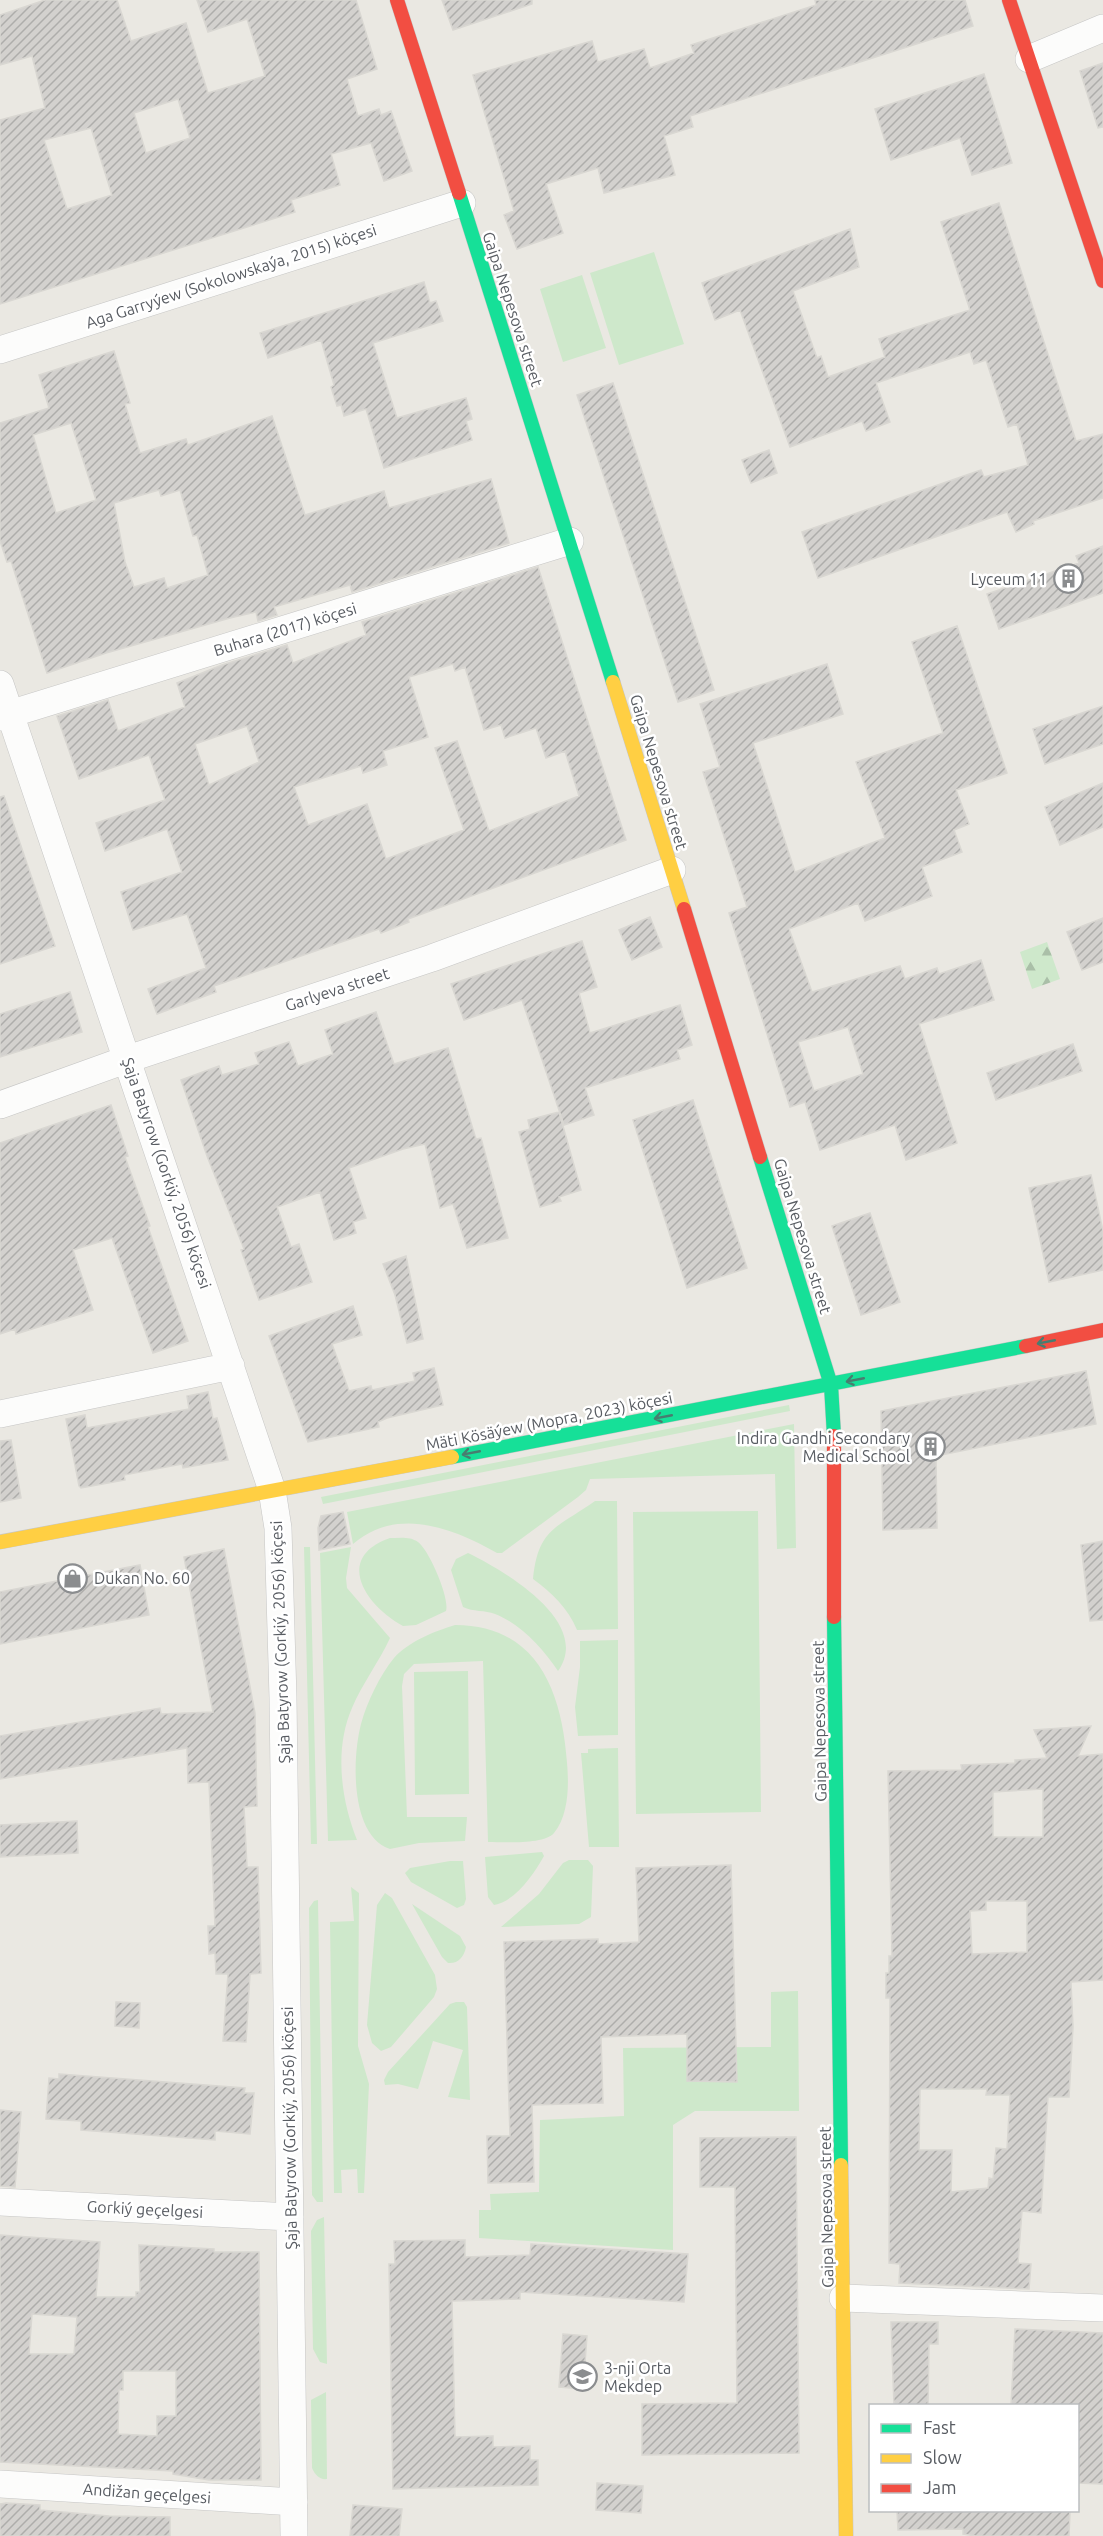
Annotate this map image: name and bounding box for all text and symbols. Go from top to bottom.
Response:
street label: Aga Garryýew (Sokolowskaýa, 2015) köçesi [83,220,379,333]
street label: Gaipa Nepesova street [479,229,547,389]
building icon: Lyceum 11 [1052,563,1084,595]
place label: Lyceum 11 [971,570,1047,588]
street label: Buhara (2017) köçesi [211,599,359,660]
street label: Gaipa Nepesova street [627,692,691,853]
street label: Garlyeva street [283,963,392,1014]
street label: Şaja Batyrow (Gorkiý, 2056) köçesi [118,1055,215,1291]
street label: Gaipa Nepesova street [771,1156,835,1317]
one-way arrow [1036,1336,1055,1348]
one-way arrow [845,1375,865,1386]
street label: Mäti Kösäýew (Mopra, 2023) köçesi [424,1388,674,1455]
one-way arrow [654,1412,673,1423]
place label: Indira Gandhi Secondary Medical School [737,1429,910,1465]
building icon: Indira Gandhi Secondary Medical School [915,1431,947,1463]
one-way arrow [462,1447,482,1458]
street label: Şaja Batyrow (Gorkiý, 2056) köçesi [267,1520,294,1764]
shop icon: Dukan No. 60 [57,1562,89,1594]
place label: Dukan No. 60 [94,1569,190,1587]
street label: Gaipa Nepesova street [809,1639,829,1802]
street label: Şaja Batyrow (Gorkiý, 2056) köçesi [278,2006,301,2250]
street label: Gaipa Nepesova street [816,2125,836,2288]
street label: Gorkiý geçelgesi [86,2197,204,2221]
place label: 3-nji Orta Mekdep [604,2359,671,2395]
school or university icon: 3-nji Orta Mekdep [567,2361,599,2393]
legend [869,2404,1079,2512]
text: Fast [923,2417,956,2437]
text: Slow [923,2447,962,2467]
text: Jam [923,2477,957,2497]
street label: Andižan geçelgesi [82,2480,212,2506]

